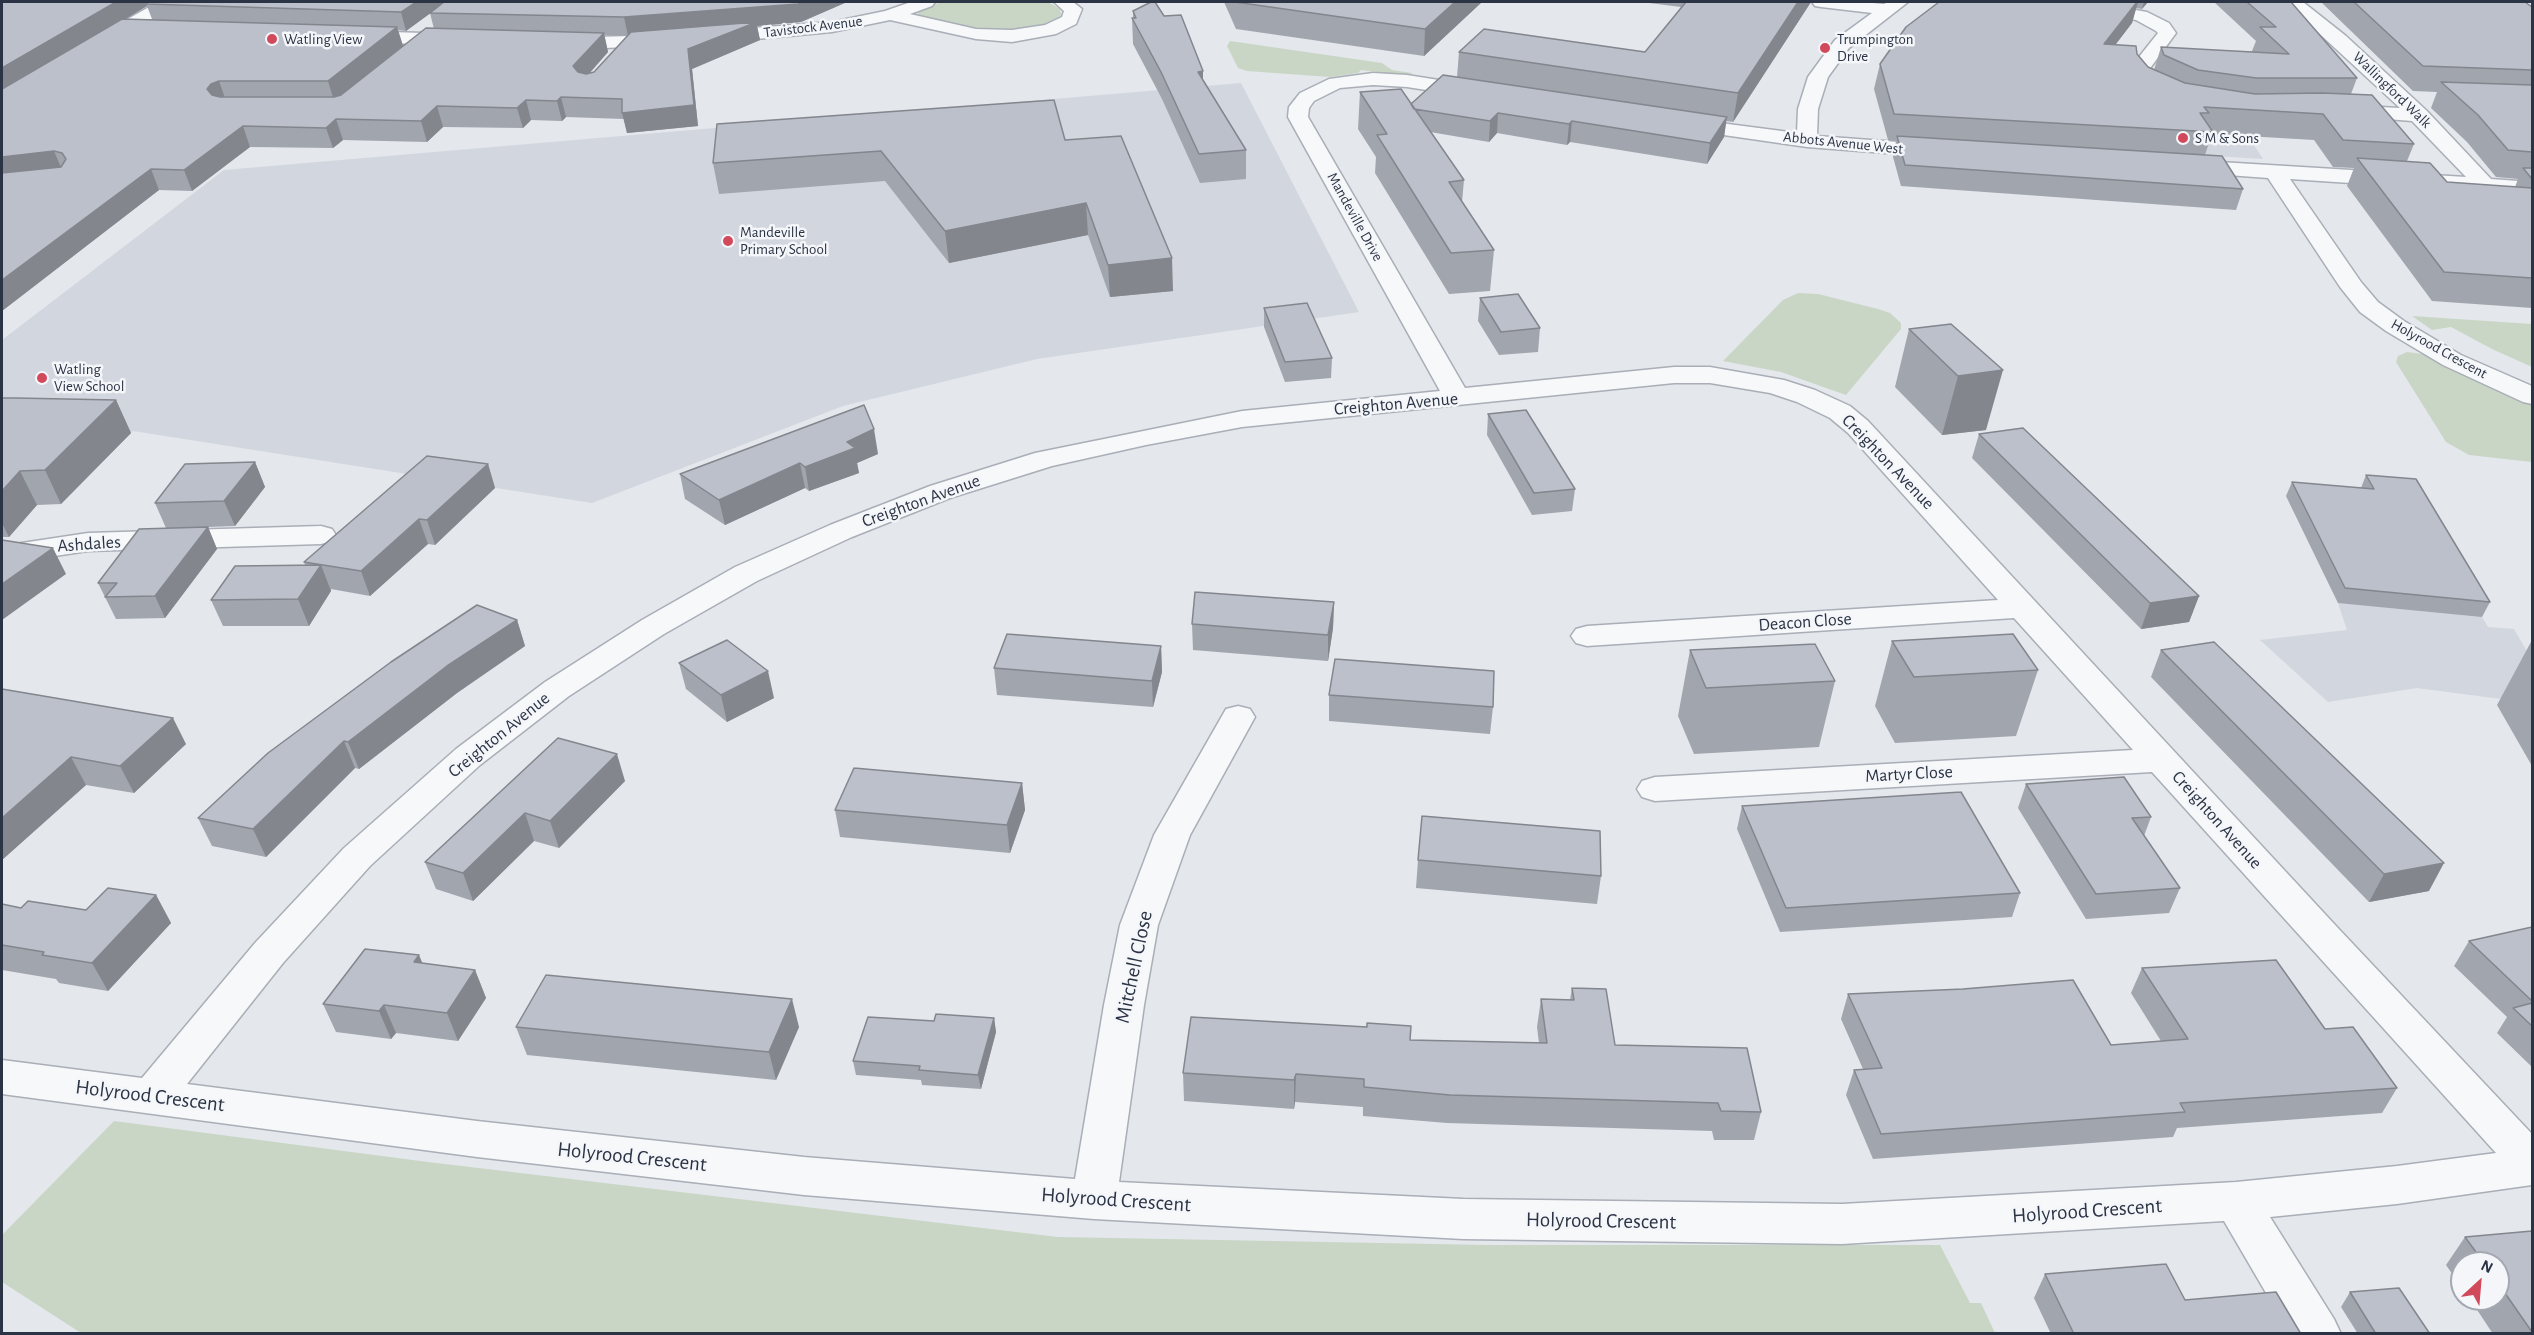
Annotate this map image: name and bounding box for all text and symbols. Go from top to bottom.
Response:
street label: Tavistock Avenue [763,12,863,42]
place label: Watling View [284,30,362,48]
place label: Trumpington Drive [1837,30,1914,65]
marker: Watling View [265,32,279,46]
marker: Trumpington Drive [1818,41,1832,55]
street label: Wallingford Walk [2349,48,2435,132]
street label: Abbots Avenue West [1782,128,1904,158]
place label: S M & Sons [2195,129,2259,147]
marker: S M & Sons [2176,131,2190,145]
street label: Mandeville Drive [1323,169,1387,265]
place label: Mandeville Primary School [740,223,828,258]
marker: Mandeville Primary School [721,234,735,248]
street label: Holyrood Crescent [2388,315,2490,383]
place label: Watling View School [54,360,124,395]
marker: Watling View School [35,371,49,385]
street label: Creighton Avenue [1333,388,1459,420]
street label: Creighton Avenue [1837,410,1939,514]
street label: Creighton Avenue [859,470,983,532]
street label: Ashdales [57,531,121,557]
street label: Deacon Close [1758,608,1852,636]
street label: Creighton Avenue [444,687,554,783]
street label: Martyr Close [1865,761,1953,787]
street label: Creighton Avenue [2167,767,2267,873]
street label: Mitchell Close [1110,908,1158,1026]
street label: Holyrood Crescent [74,1074,226,1118]
street label: Holyrood Crescent [556,1137,708,1177]
street label: Holyrood Crescent [1040,1182,1192,1218]
street label: Holyrood Crescent [2011,1193,2163,1229]
street label: Holyrood Crescent [1526,1207,1676,1235]
north arrow [2450,1251,2510,1311]
text: N [2479,1257,2496,1276]

